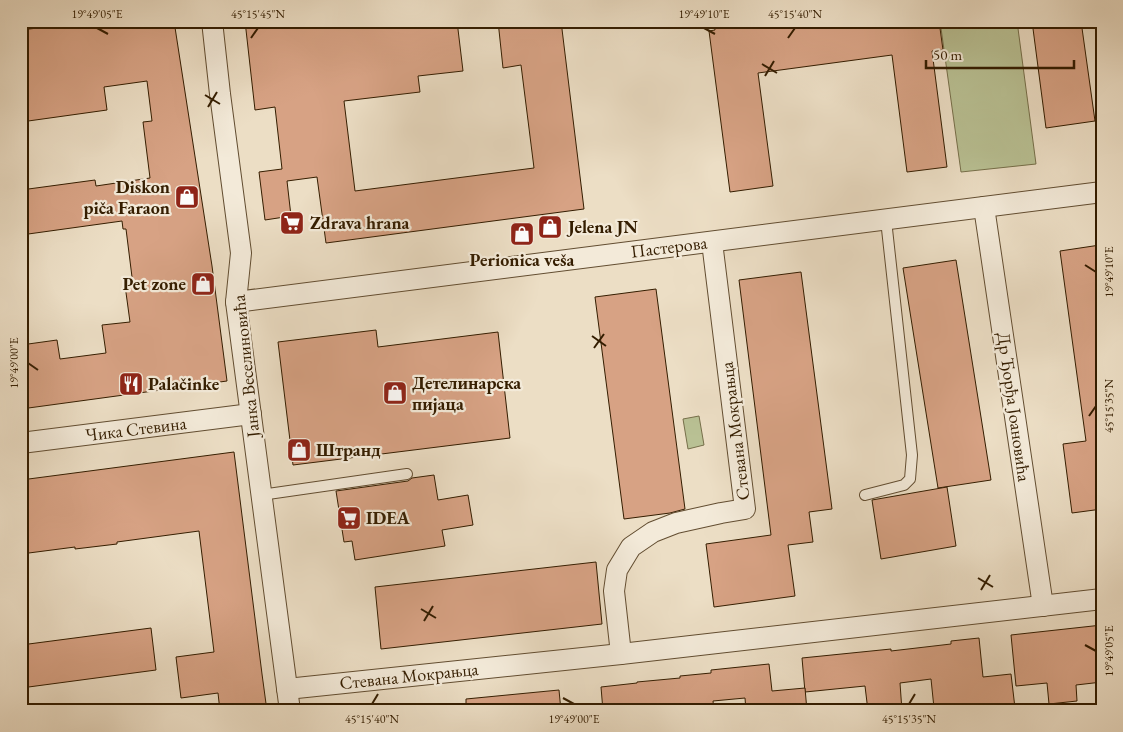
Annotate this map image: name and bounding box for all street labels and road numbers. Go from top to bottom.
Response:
street label: Пастерова [629,230,709,263]
street label: Јанка Веселиновића [226,293,265,441]
street label: Др Ђорђа Јоановића [993,331,1036,484]
street label: Стевана Мокрањца [714,360,754,502]
street label: Чика Стевина [84,411,189,446]
street label: Стевана Мокрањца [338,657,480,694]

